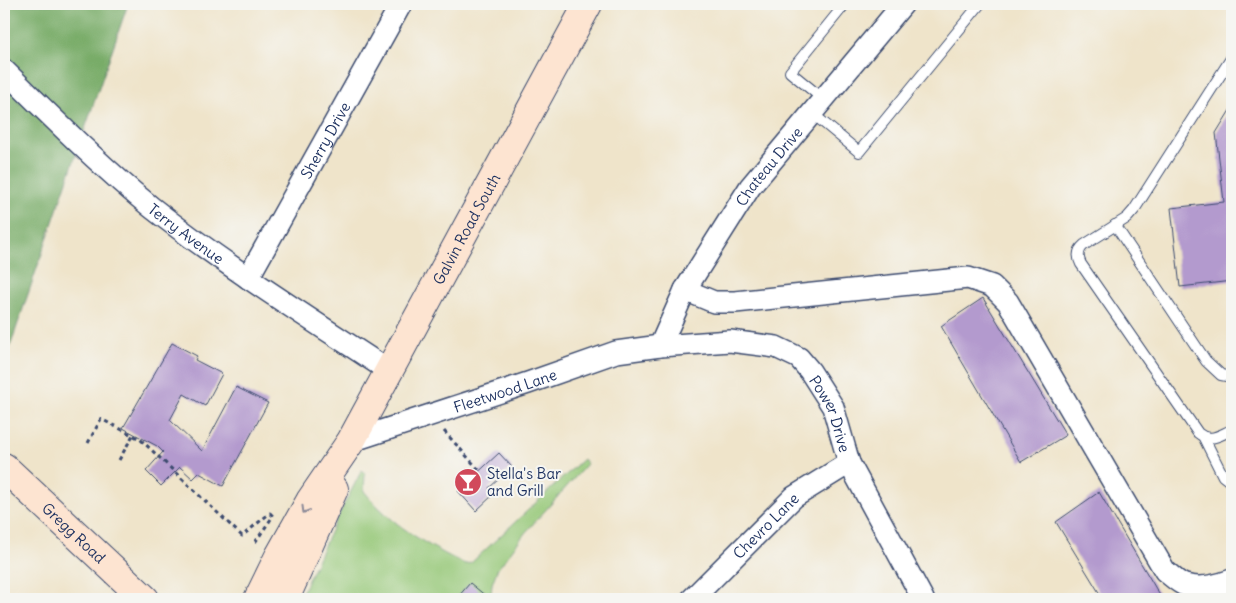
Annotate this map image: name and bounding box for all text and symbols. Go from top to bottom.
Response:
street label: Sherry Drive [296,98,354,182]
street label: Chateau Drive [731,123,806,209]
street label: Galvin Road South [428,170,504,288]
street label: Terry Avenue [144,199,228,268]
street label: Fleetwood Lane [451,364,559,416]
street label: Power Drive [806,372,855,454]
place label: Stella's Bar and Grill [487,464,561,500]
bar icon: Stella's Bar and Grill [453,467,483,497]
street label: Chevro Lane [729,489,802,562]
street label: Gregg Road [38,498,110,567]
one-way arrow [301,505,311,514]

